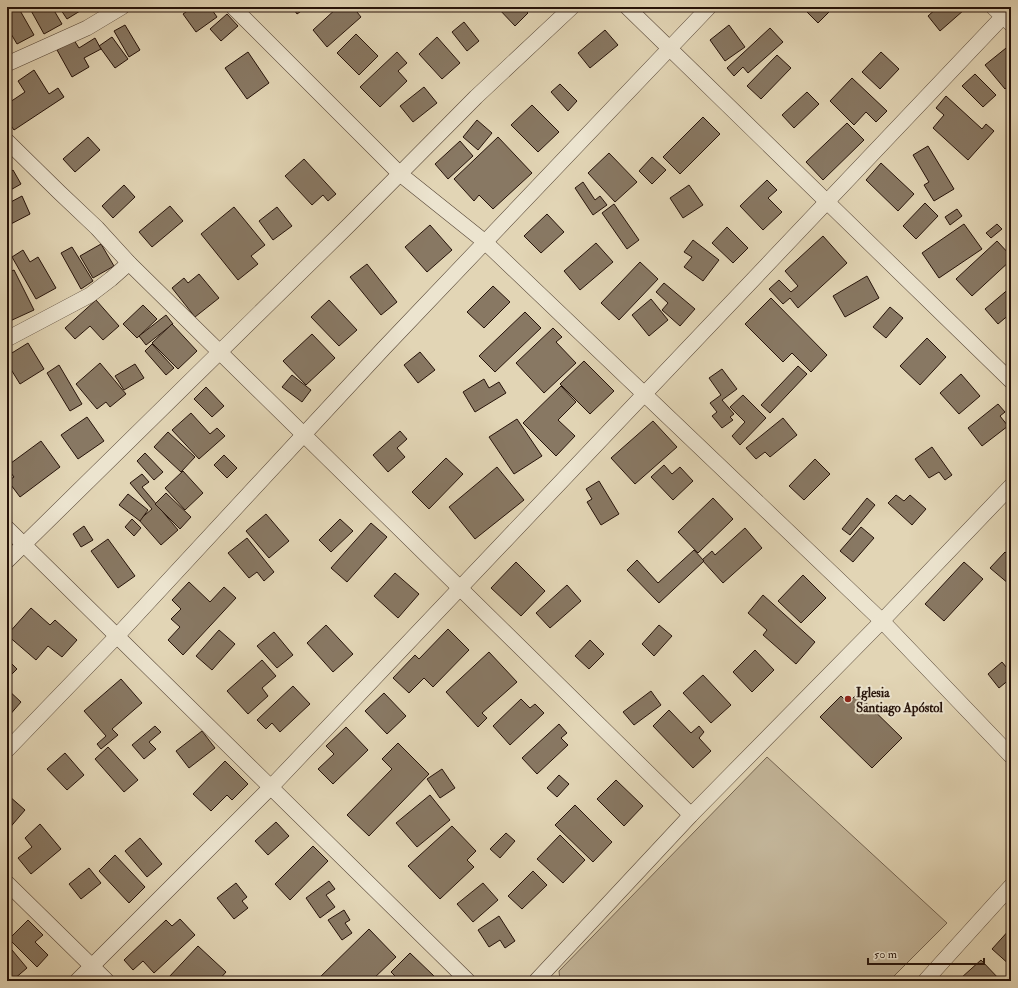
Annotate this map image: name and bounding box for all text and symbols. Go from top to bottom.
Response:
place label: Iglesia Santiago Apóstol [856,685,944,717]
marker: Iglesia Santiago Apóstol [843,694,853,704]
scale bar [868,940,984,966]
text: 50 m [874,947,898,962]

